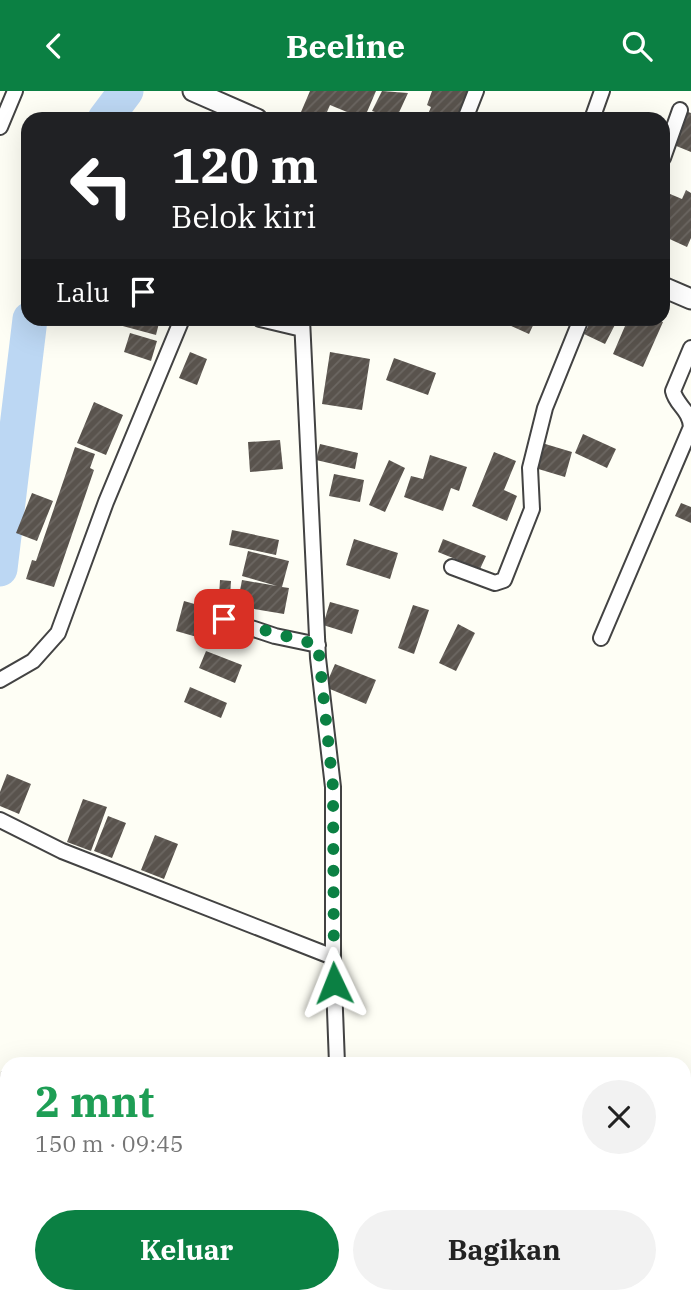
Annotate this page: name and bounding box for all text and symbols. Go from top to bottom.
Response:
text: Beeline [286,25,405,67]
icon: back [35,27,73,65]
icon: search [618,27,656,65]
text: 120 m [171,133,318,196]
icon: left [56,140,147,231]
text: Belok kiri [171,195,316,237]
icon: arrive [124,273,162,311]
text: Lalu [56,275,110,309]
pin [194,589,254,649]
icon: arrive [205,600,243,638]
position arrow [297,946,371,1020]
text: 2 mnt [35,1074,154,1129]
button: close [582,1080,656,1154]
text: 150 m · 09:45 [35,1128,184,1158]
button: Keluar [35,1210,339,1290]
button: Bagikan [353,1210,656,1290]

